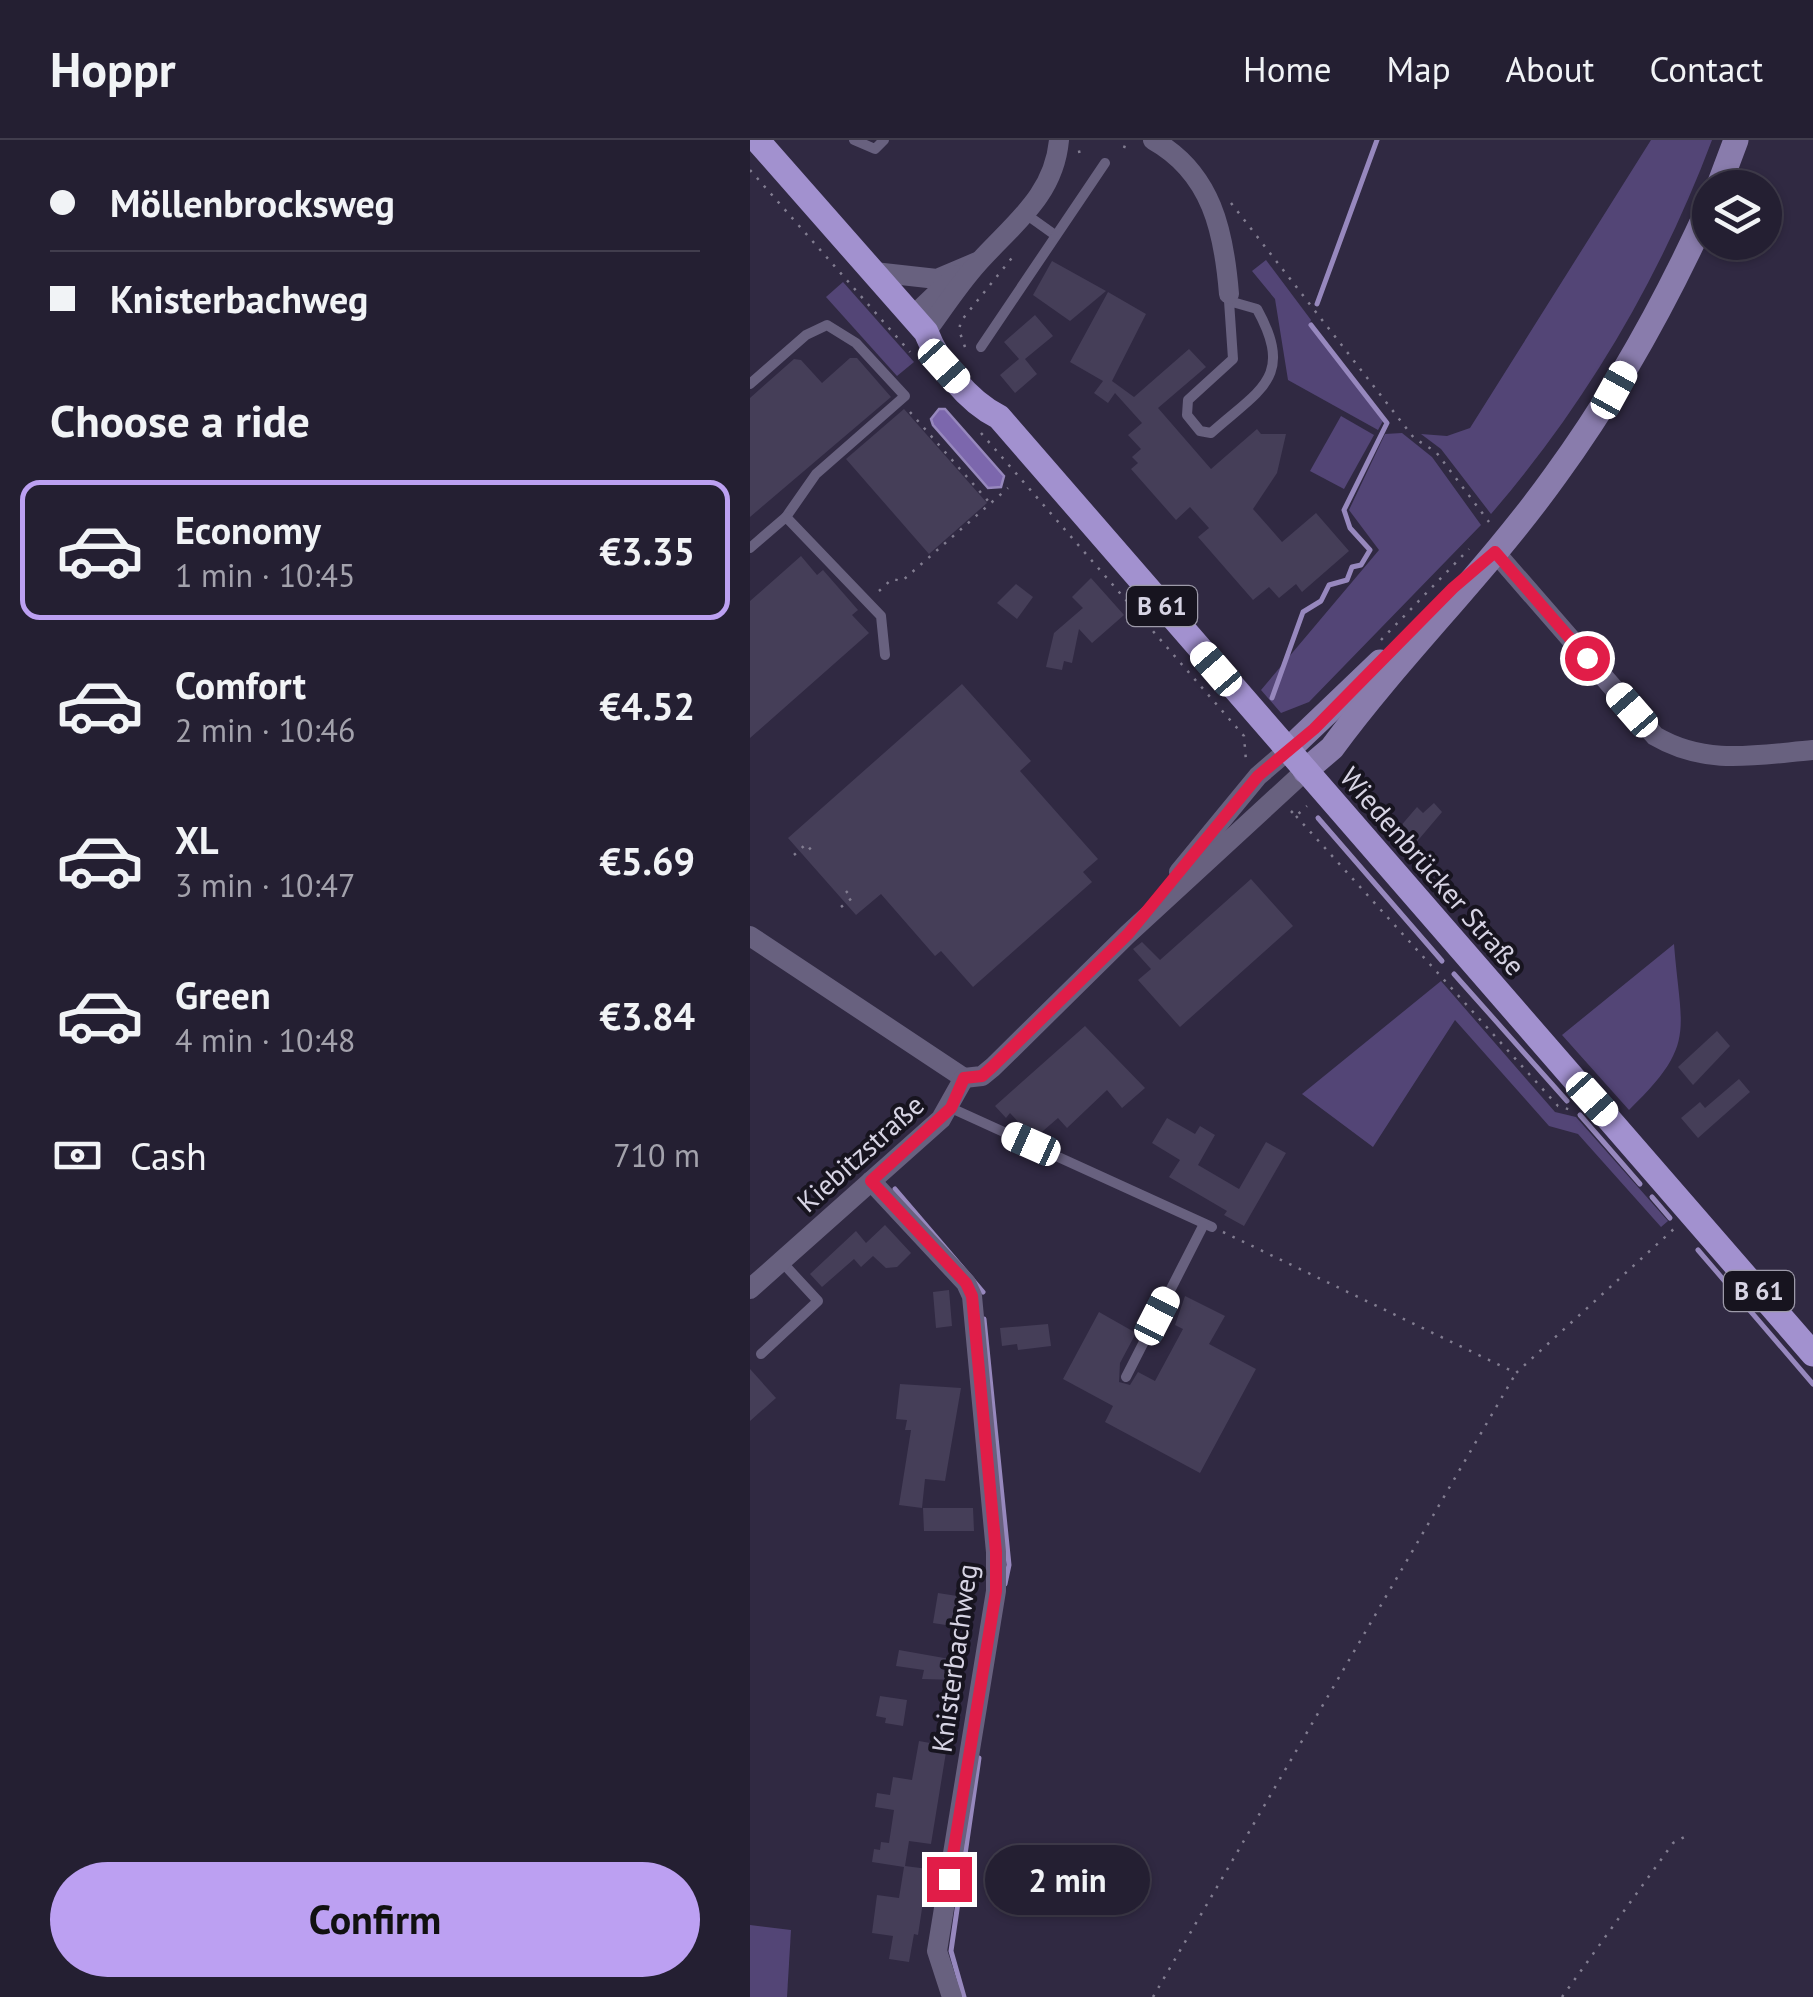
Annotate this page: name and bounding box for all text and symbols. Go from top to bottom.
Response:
text: Hoppr [50,38,176,100]
text: Home [1243,46,1332,92]
text: Map [1387,46,1451,92]
text: About [1506,46,1594,92]
text: Contact [1649,46,1763,92]
map controls [1692,170,1782,260]
button: layers [1692,170,1782,260]
text: Möllenbrocksweg [110,178,395,227]
text: Knisterbachweg [110,274,368,323]
car [913,334,975,398]
car [1586,356,1642,424]
text: Choose a ride [50,391,310,449]
icon: car [55,505,145,595]
text: Economy [175,505,321,554]
text: €3.35 [599,526,695,575]
text: 1 min · 10:45 [175,554,355,596]
road number: B 61 [1127,586,1197,626]
route start [1565,636,1610,681]
car [1185,637,1247,701]
icon: car [55,660,145,750]
text: Comfort [175,660,306,709]
car [1601,678,1663,742]
text: €4.52 [599,681,695,730]
text: 2 min · 10:46 [175,709,355,751]
street label: Wiedenbrücker Straße [1332,759,1534,983]
icon: car [55,815,145,905]
text: XL [175,815,219,864]
text: €5.69 [599,836,695,885]
text: 3 min · 10:47 [175,864,355,906]
icon: car [55,970,145,1060]
text: Green [175,970,271,1019]
text: €3.84 [599,991,695,1040]
text: 4 min · 10:48 [175,1019,355,1061]
car [1561,1067,1623,1131]
street label: Kiebitzstraße [789,1086,931,1220]
car [997,1118,1065,1170]
icon: cash [50,1128,105,1183]
text: Cash [130,1131,207,1180]
text: 710 m [613,1134,700,1176]
road number: B 61 [1724,1271,1794,1311]
car [1130,1282,1184,1350]
street label: Knisterbachweg [922,1561,986,1755]
callout: 2 min [984,1844,1149,1914]
route end [927,1857,972,1902]
text: 2 min [1028,1859,1107,1901]
button: Confirm [50,1862,700,1977]

